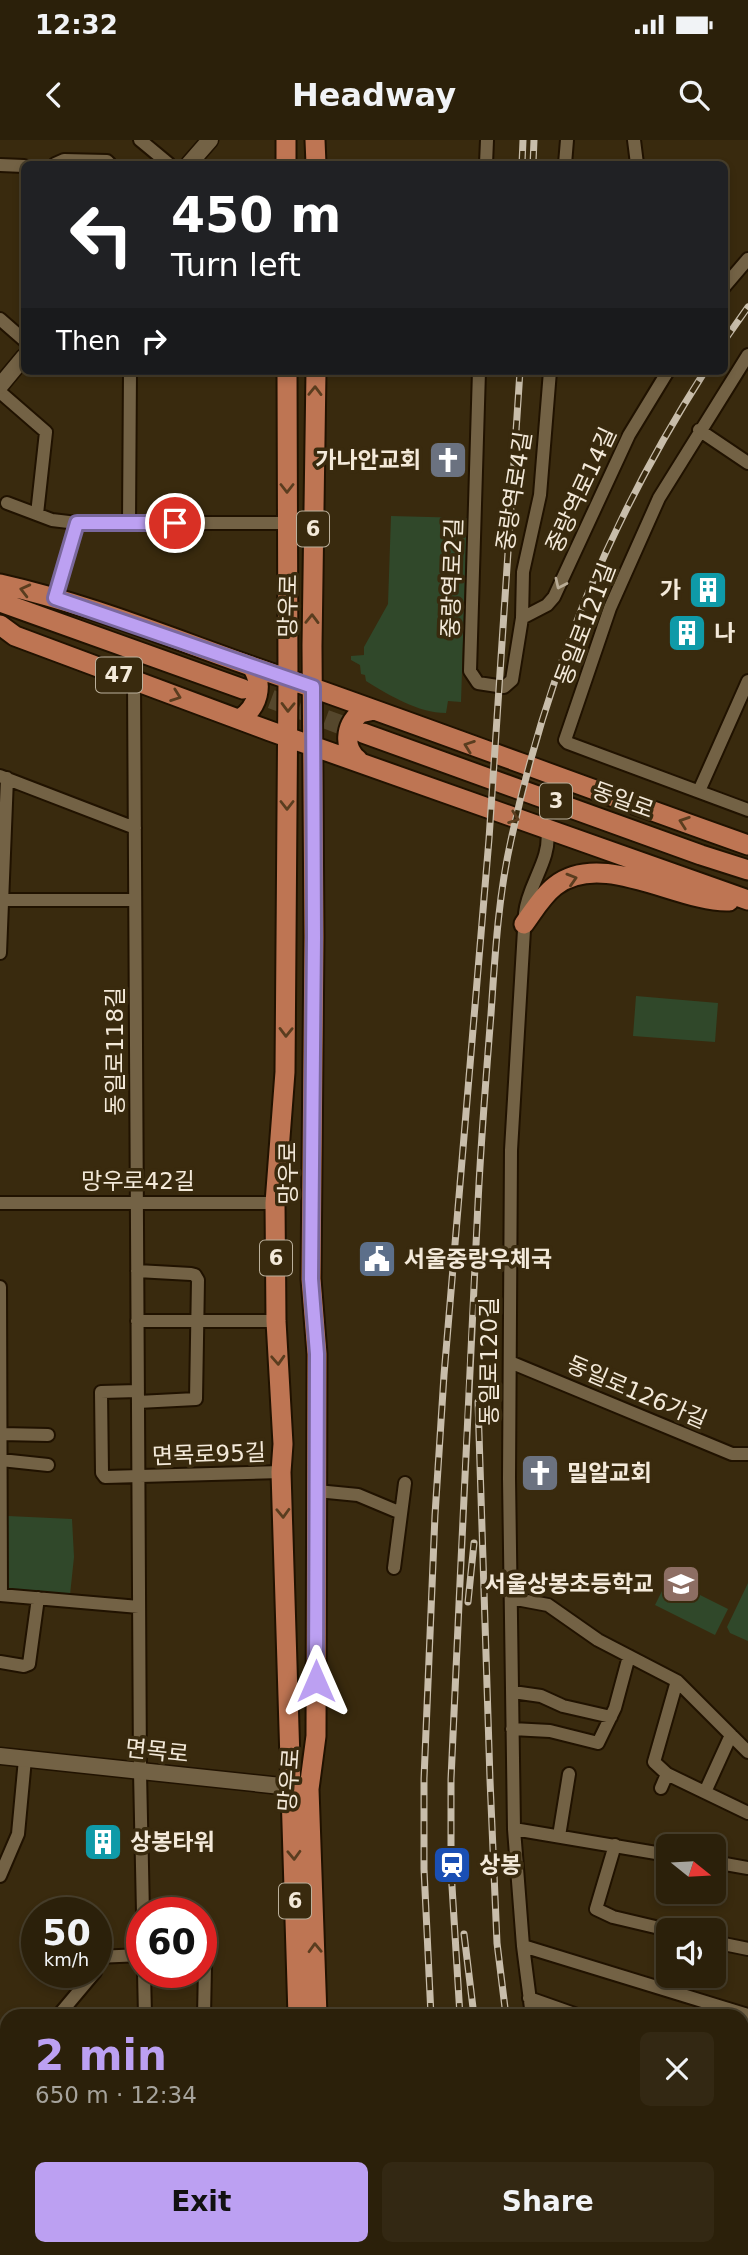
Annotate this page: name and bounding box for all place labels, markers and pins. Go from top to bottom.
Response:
church icon: 가나안교회 [427,439,469,481]
place label: 가나안교회 [315,447,421,473]
pin [145,493,205,553]
building icon: 가 [687,569,729,611]
place label: 가 [660,577,681,603]
building icon: 나 [666,612,708,654]
place label: 나 [714,620,735,646]
public building icon: 서울중랑우체국 [356,1238,398,1280]
place label: 서울중랑우체국 [404,1246,552,1272]
church icon: 밀알교회 [519,1452,561,1494]
place label: 밀알교회 [567,1460,652,1486]
school or university icon: 서울상봉초등학교 [660,1563,702,1605]
place label: 서울상봉초등학교 [485,1571,654,1597]
building icon: 상봉타워 [82,1821,124,1863]
place label: 상봉타워 [130,1829,215,1855]
station icon: 상봉 [431,1844,473,1886]
place label: 상봉 [479,1852,521,1878]

